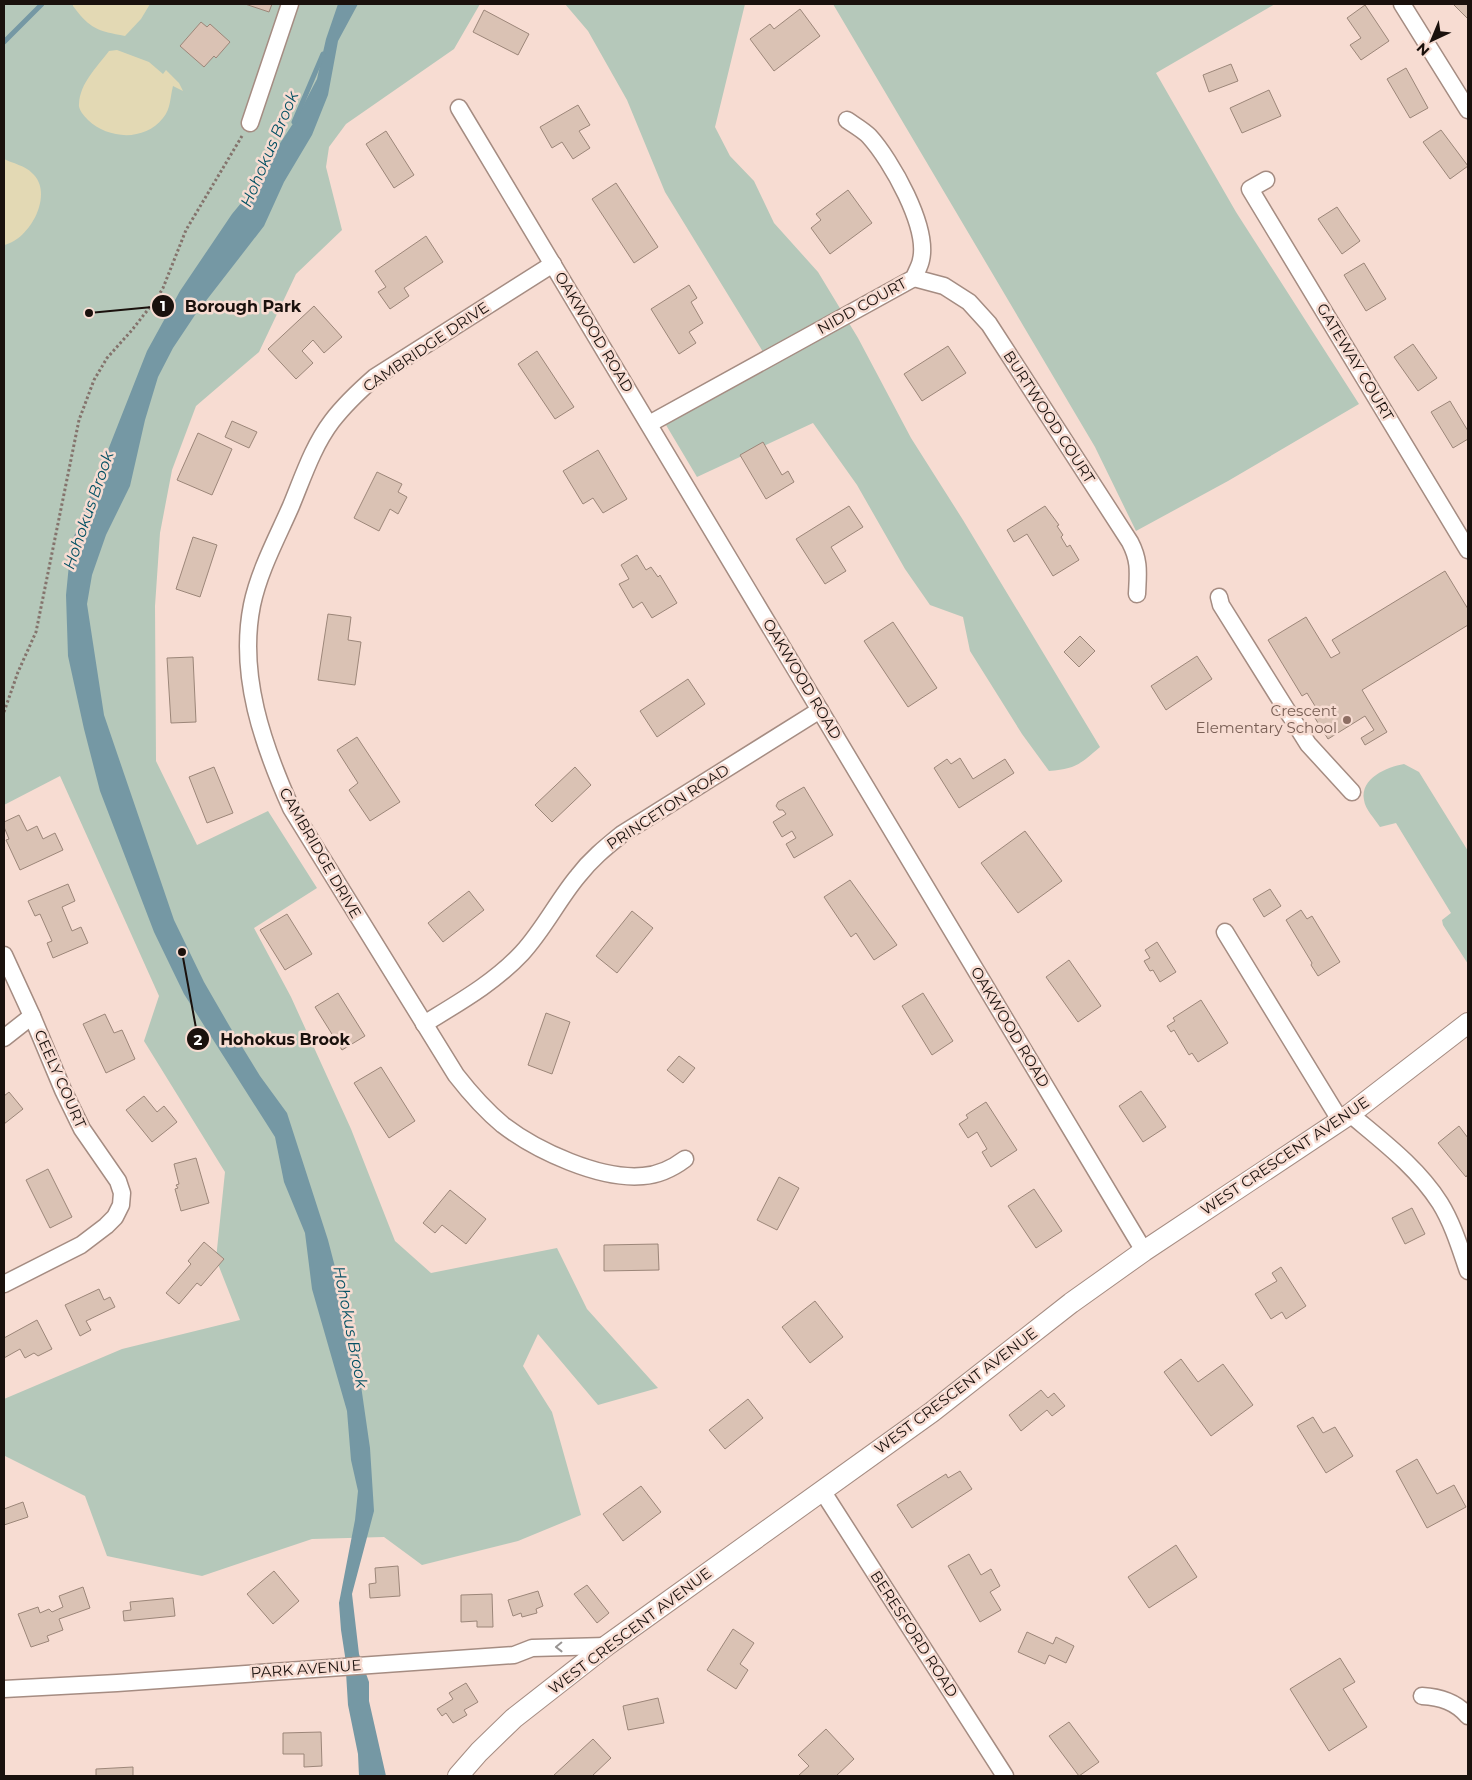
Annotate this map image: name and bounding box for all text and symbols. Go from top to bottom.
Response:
north arrow [1407,15,1457,65]
text: N [1413,39,1433,60]
water label: Hohokus Brook [237,87,303,210]
street label: OAKWOOD ROAD [551,268,638,396]
street label: NIDD COURT [814,273,910,338]
callout: Borough Park [150,291,312,322]
text: 1 [160,296,166,315]
text: Borough Park [185,297,302,316]
street label: CAMBRIDGE DRIVE [359,297,492,396]
street label: GATEWAY COURT [1313,299,1398,424]
street label: BURTWOOD COURT [999,347,1100,487]
water label: Hohokus Brook [59,447,118,572]
street label: OAKWOOD ROAD [759,615,846,743]
place label: Crescent Elementary School [1196,701,1337,737]
marker: Crescent Elementary School [1341,714,1353,726]
street label: PRINCETON ROAD [603,760,733,853]
street label: CAMBRIDGE DRIVE [275,784,366,922]
street label: OAKWOOD ROAD [967,963,1054,1091]
callout: Hohokus Brook [186,1024,360,1055]
street label: CEELY COURT [30,1027,91,1131]
text: 2 [194,1030,203,1049]
text: Hohokus Brook [220,1030,350,1049]
street label: WEST CRESCENT AVENUE [1197,1092,1372,1219]
water label: Hohokus Brook [329,1264,372,1391]
street label: WEST CRESCENT AVENUE [871,1323,1041,1458]
street label: WEST CRESCENT AVENUE [545,1563,715,1698]
street label: BERESFORD ROAD [866,1567,962,1701]
one-way arrow [555,1641,563,1652]
street label: PARK AVENUE [250,1655,362,1682]

